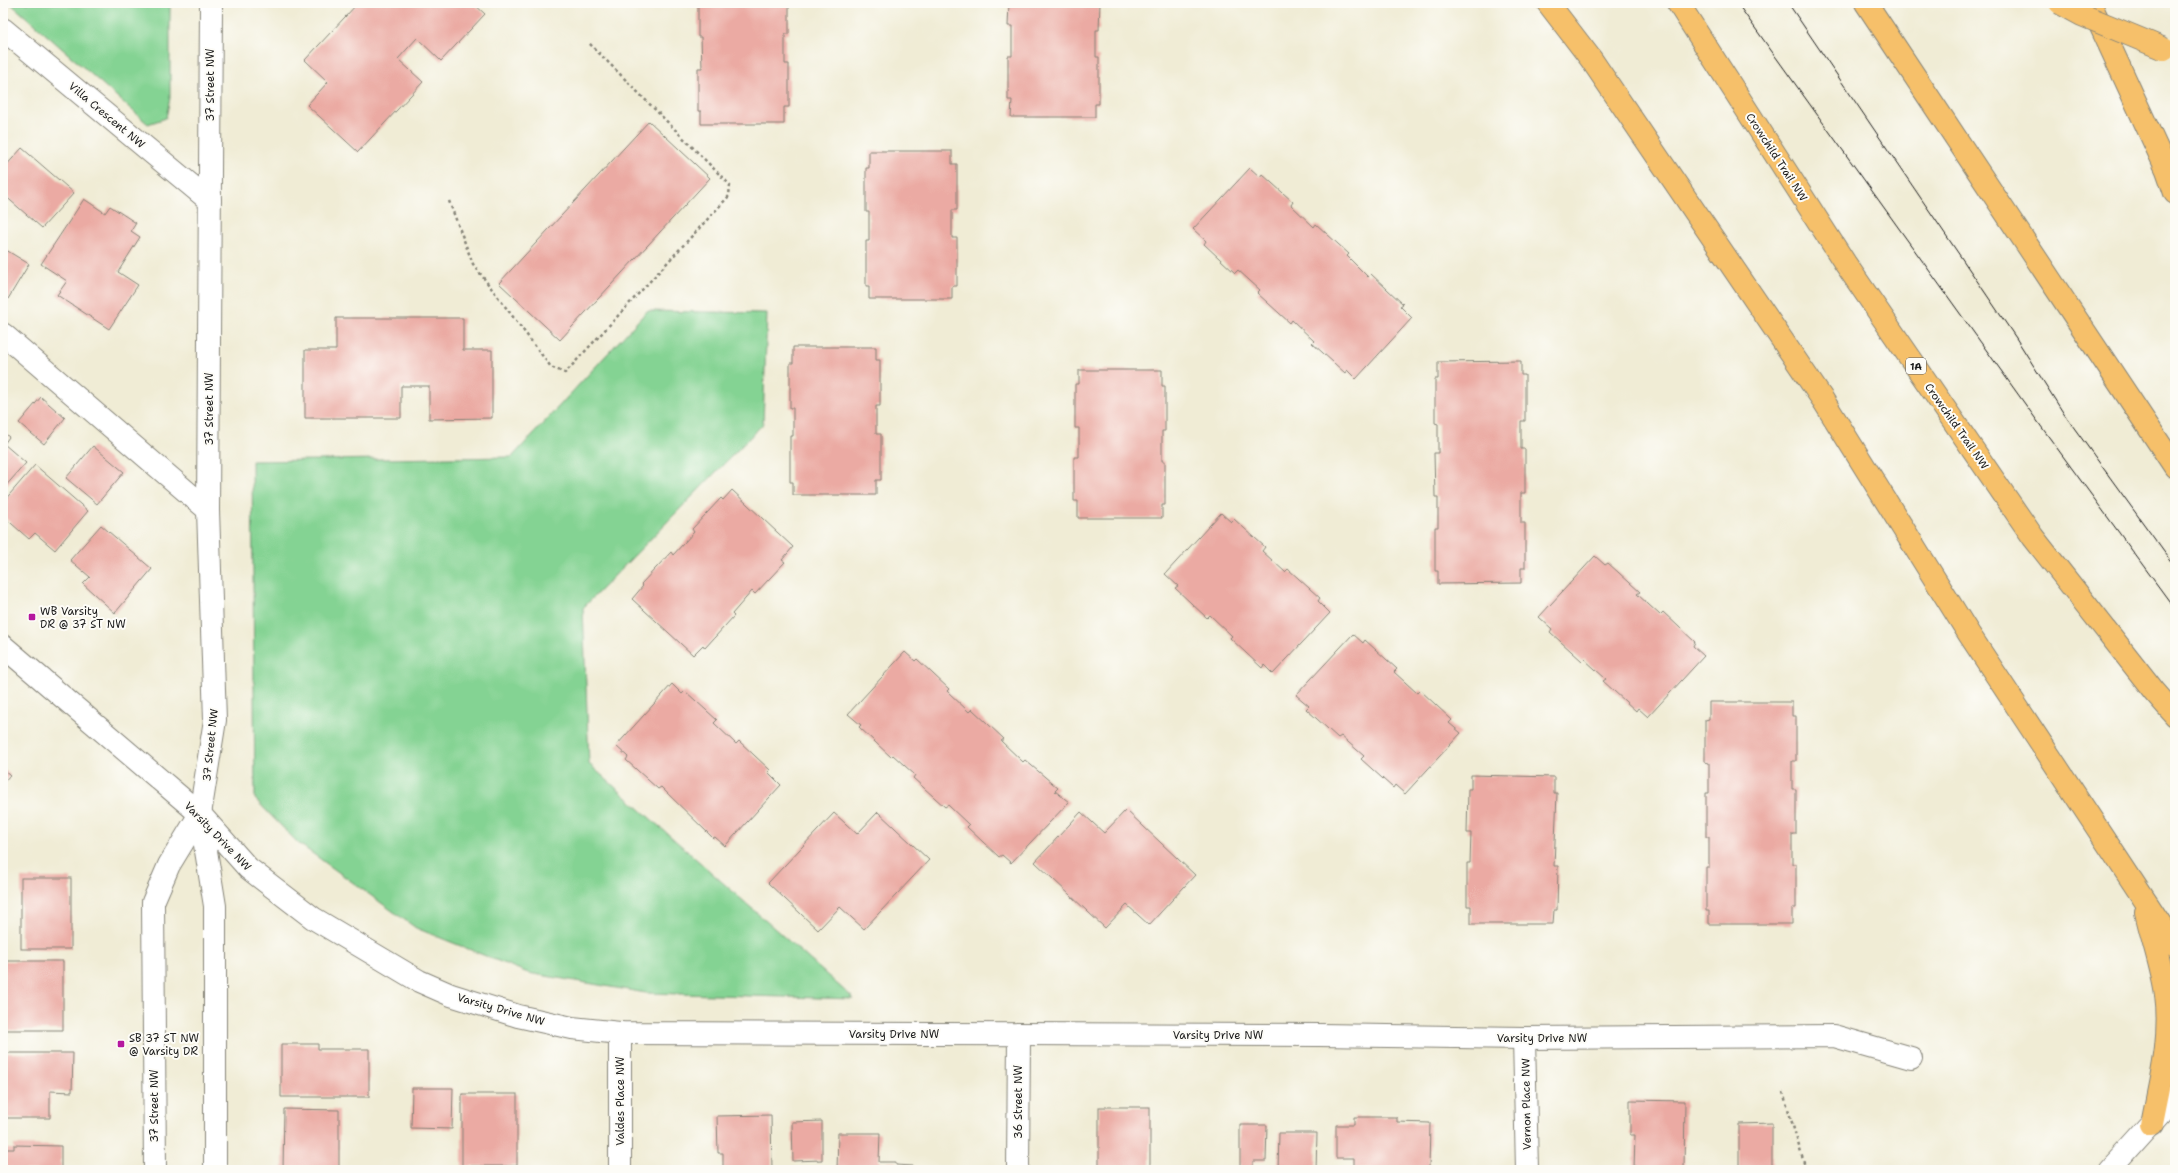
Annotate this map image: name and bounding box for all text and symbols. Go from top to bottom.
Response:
street label: 37 Street NW [203,48,218,122]
street label: Villa Crescent NW [65,79,148,152]
street label: Crowchild Trail NW [1742,110,1811,205]
road number: 1A [1906,358,1926,374]
street label: 37 Street NW [202,372,217,446]
street label: Crowchild Trail NW [1921,380,1992,473]
place label: WB Varsity DR @ 37 ST NW [40,604,126,632]
marker: WB Varsity DR @ 37 ST NW [27,612,37,622]
street label: 37 Street NW [199,707,222,782]
street label: Varsity Drive NW [181,799,255,874]
street label: Varsity Drive NW [455,990,547,1029]
street label: Varsity Drive NW [849,1027,940,1042]
street label: Varsity Drive NW [1173,1028,1264,1043]
place label: SB 37 ST NW @ Varsity DR [129,1031,200,1059]
street label: Varsity Drive NW [1497,1031,1588,1046]
marker: SB 37 ST NW @ Varsity DR [116,1039,126,1049]
street label: Valdes Place NW [613,1056,628,1146]
street label: Vernon Place NW [1518,1057,1535,1150]
street label: 36 Street NW [1011,1065,1026,1139]
street label: 37 Street NW [147,1069,162,1143]

